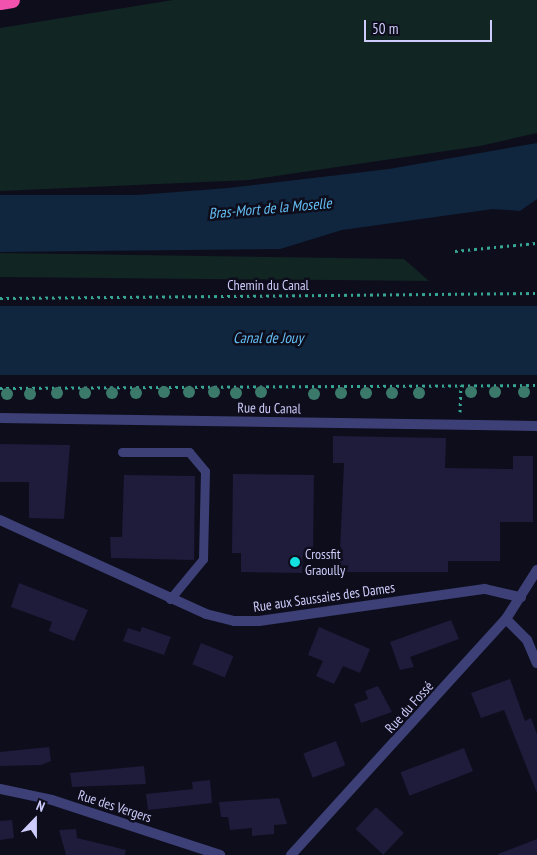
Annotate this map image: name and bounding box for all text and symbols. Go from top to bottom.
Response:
scale bar [367,10,494,42]
text: 50 m [372,19,398,38]
water label: Bras-Mort de la Moselle [208,194,332,222]
street label: Chemin du Canal [227,277,309,293]
water label: Canal de Jouy [233,329,303,347]
street label: Rue du Canal [237,399,301,417]
place label: Crossfit Graoully [305,546,345,578]
marker: Crossfit Graoully [289,556,301,568]
street label: Rue aux Saussaies des Dames [252,579,396,615]
street label: Rue du Fossé [381,678,437,736]
street label: Rue des Vergers [76,786,154,826]
north arrow [10,795,60,845]
text: N [34,796,47,816]

